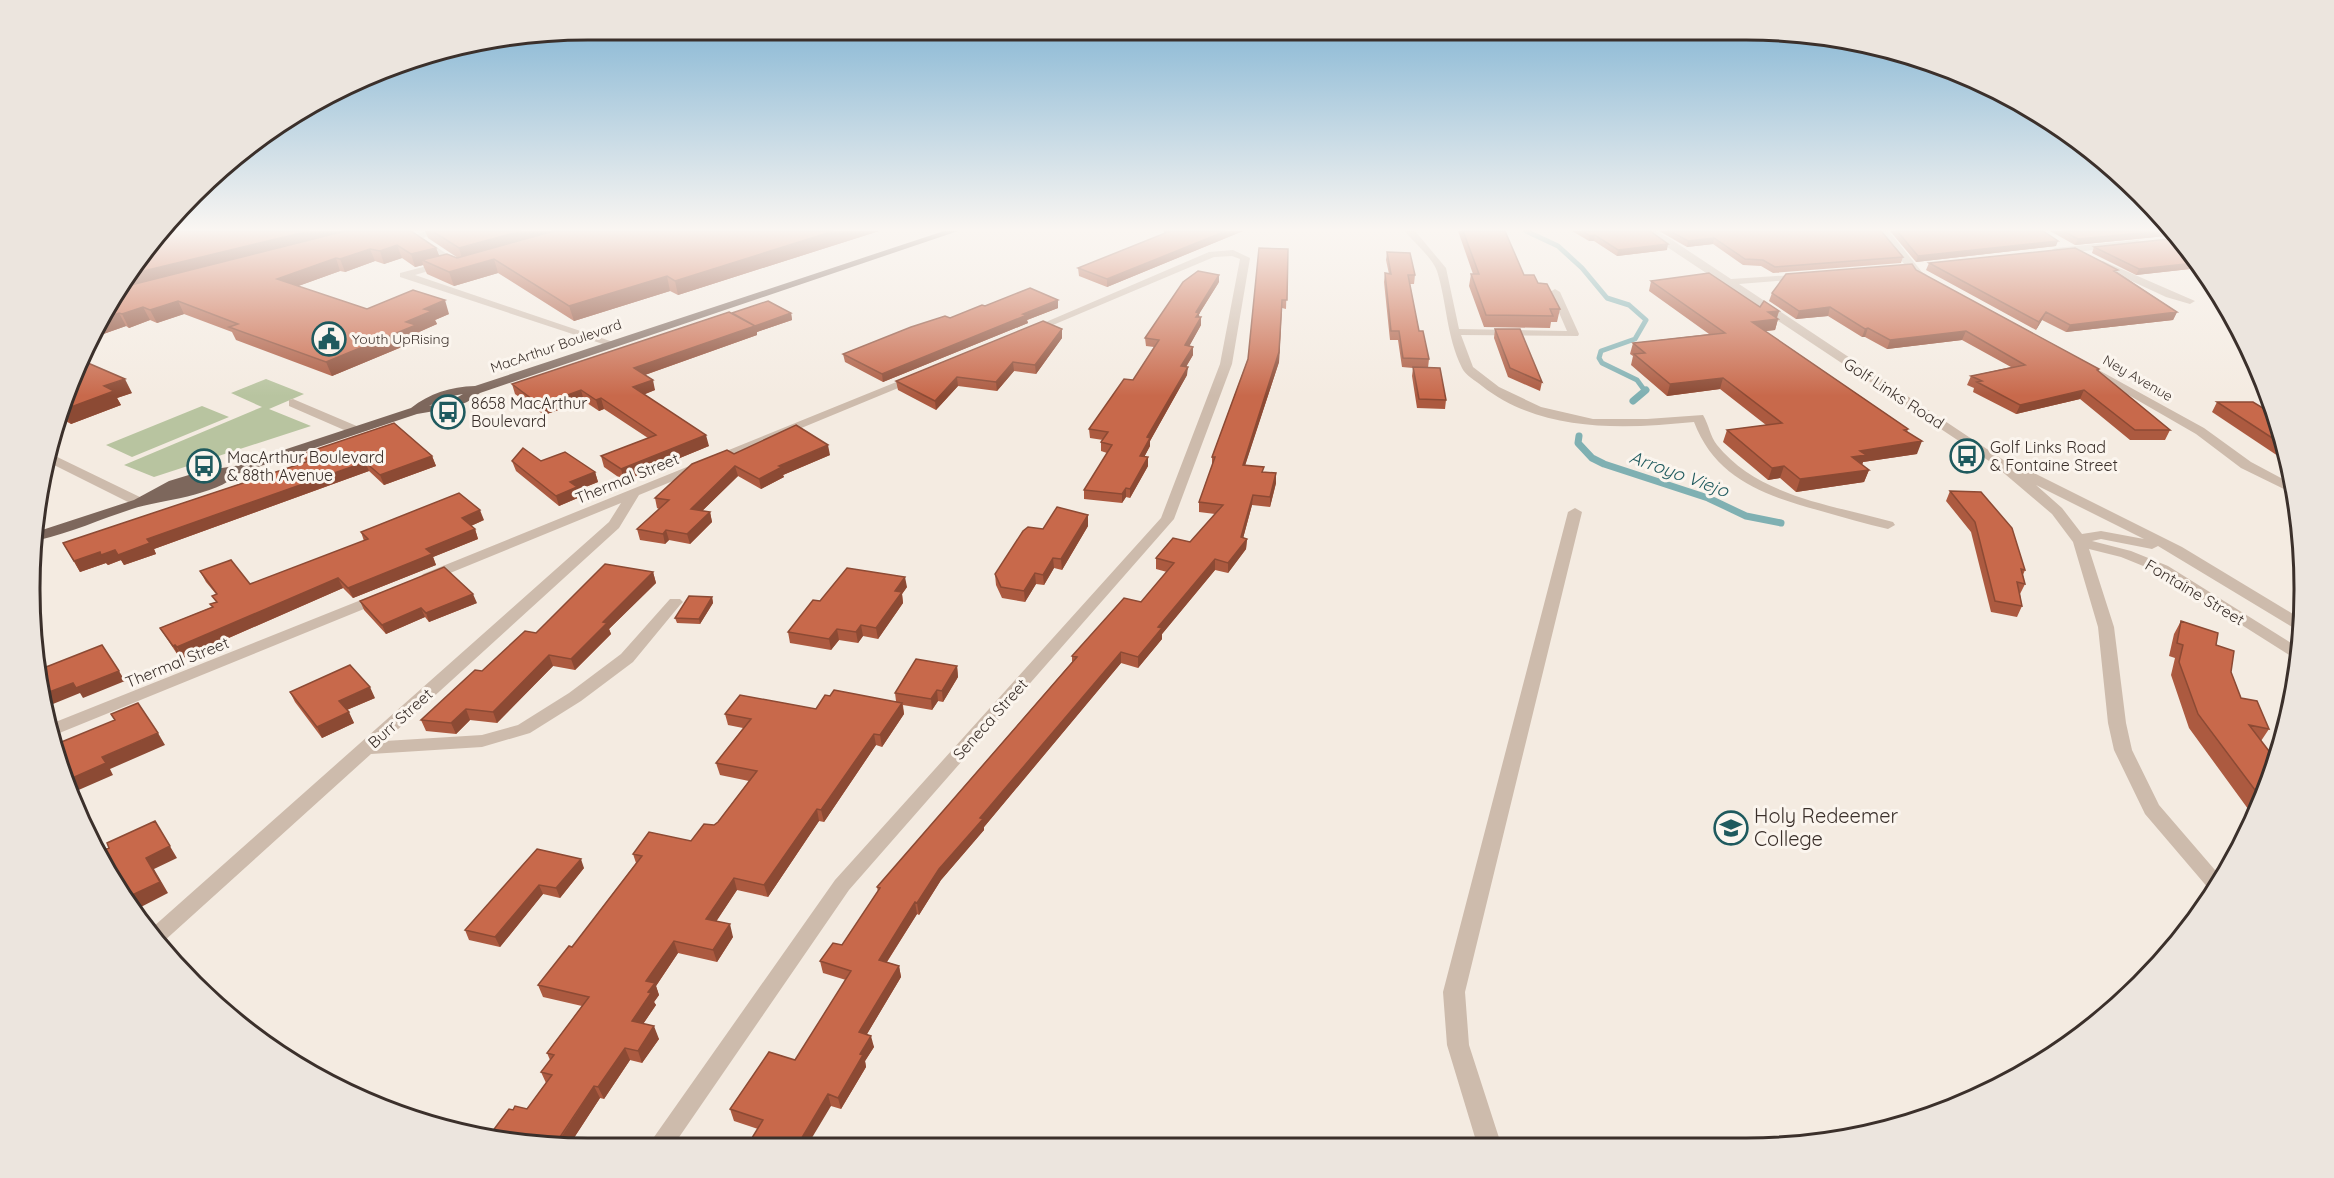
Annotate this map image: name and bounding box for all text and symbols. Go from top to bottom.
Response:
street label: MacArthur Boulevard [488,315,624,377]
public building icon: Youth UpRising [311,321,347,357]
place label: Youth UpRising [352,330,449,348]
street label: Ney Avenue [2100,351,2176,405]
street label: Golf Links Road [1840,353,1948,433]
place label: 8658 MacArthur Boulevard [471,393,587,431]
bus stop icon: 8658 MacArthur Boulevard [430,394,466,430]
place label: Golf Links Road & Fontaine Street [1990,437,2118,475]
bus stop icon: Golf Links Road & Fontaine Street [1949,438,1985,474]
water label: Arroyo Viejo [1627,445,1733,502]
place label: MacArthur Boulevard & 88th Avenue [227,447,384,485]
bus stop icon: MacArthur Boulevard & 88th Avenue [186,448,222,484]
street label: Thermal Street [572,448,682,508]
street label: Fontaine Street [2142,554,2248,630]
street label: Thermal Street [122,632,232,692]
street label: Seneca Street [948,674,1032,764]
street label: Burr Street [364,684,436,752]
place label: Holy Redeemer College [1754,803,1898,851]
school or university icon: Holy Redeemer College [1713,810,1749,846]

